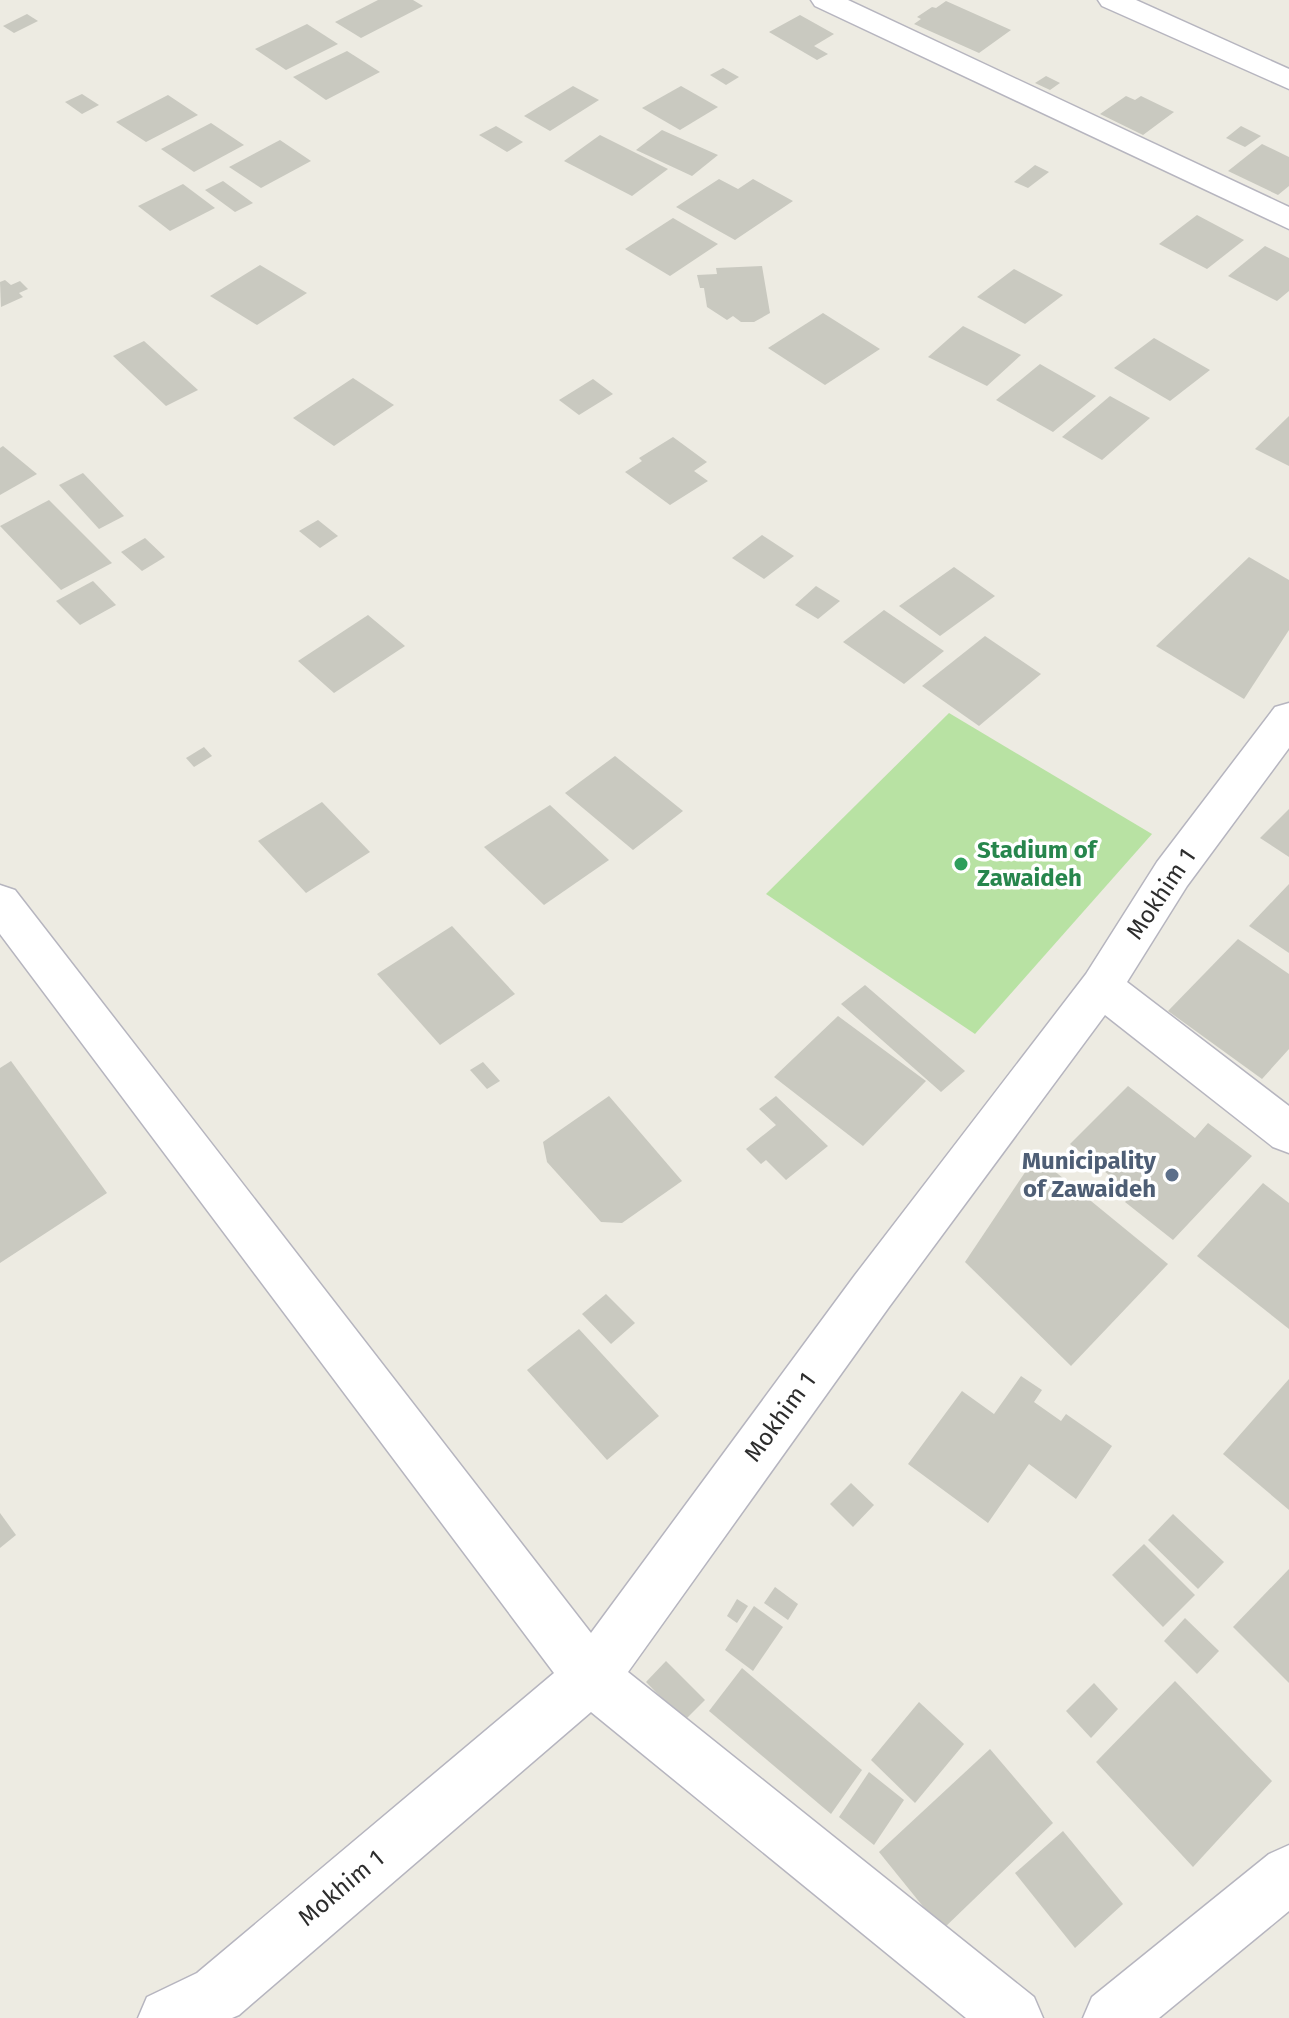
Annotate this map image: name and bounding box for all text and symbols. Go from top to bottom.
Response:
place label: Stadium of Zawaideh [977,836,1099,892]
street label: Mokhim 1 [1121,843,1201,945]
marker: Stadium of Zawaideh [952,855,970,873]
place label: Municipality of Zawaideh [1022,1147,1157,1203]
marker: Municipality of Zawaideh [1163,1166,1181,1184]
street label: Mokhim 1 [738,1367,822,1467]
street label: Mokhim 1 [292,1844,390,1932]

